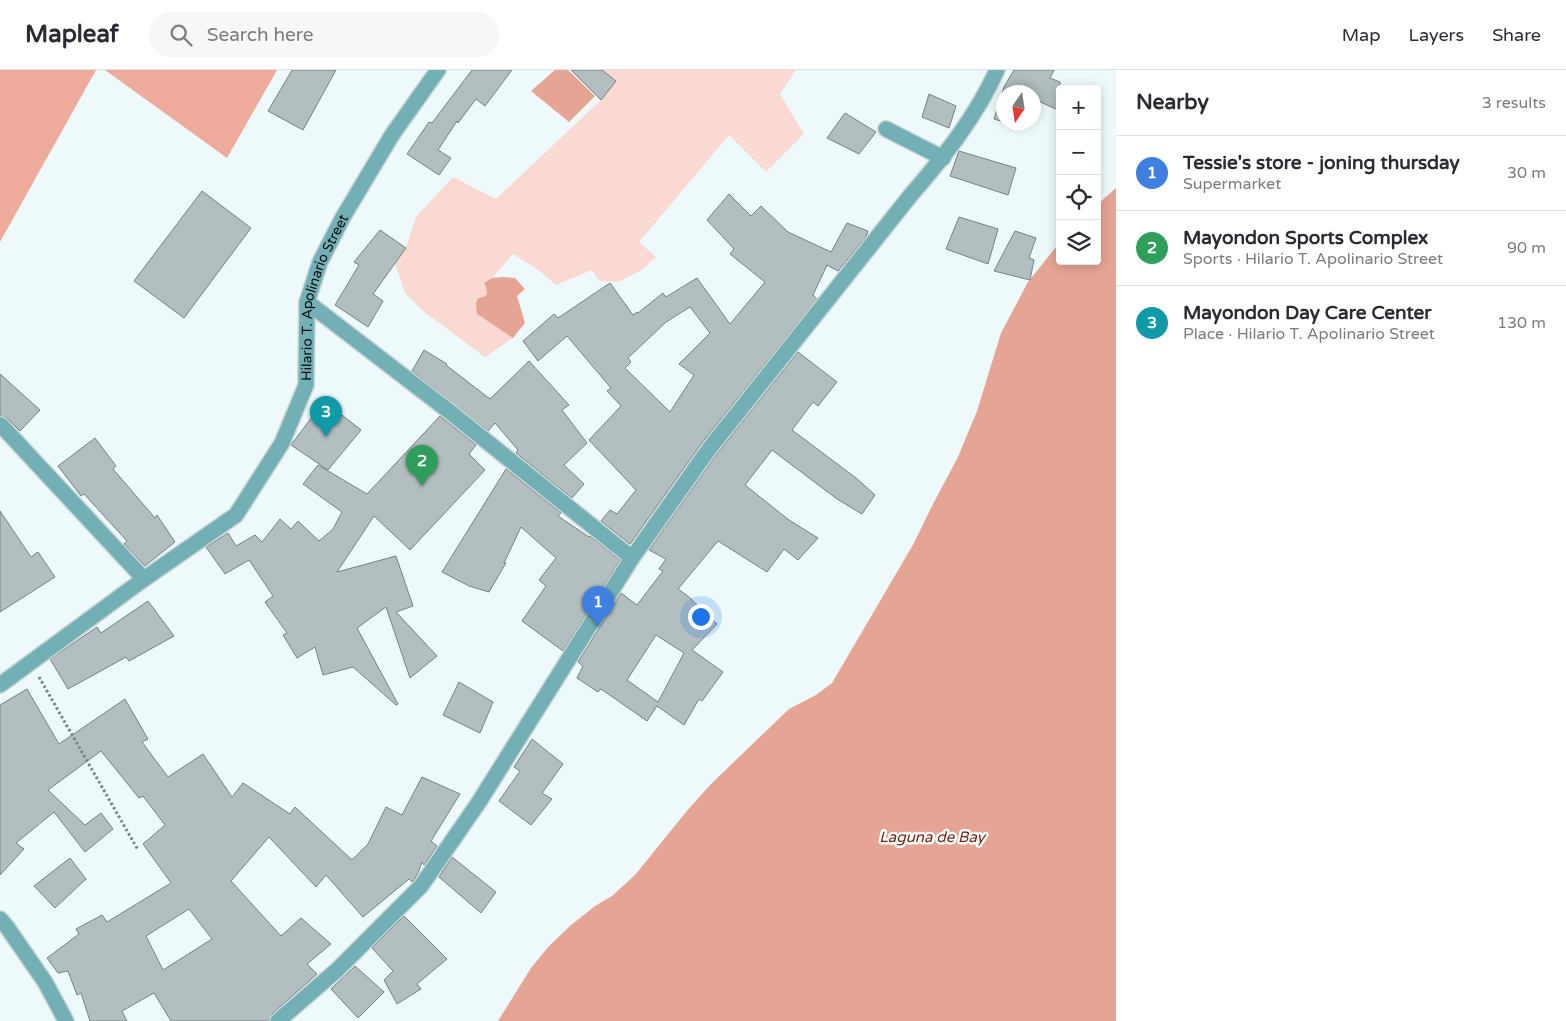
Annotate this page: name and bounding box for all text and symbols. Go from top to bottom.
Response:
search box [149,12,499,57]
text: Mapleaf [25,20,119,49]
icon: search [167,21,195,49]
text: Search here [207,24,314,46]
text: Map [1342,24,1381,46]
text: Layers [1409,24,1464,46]
text: Share [1492,24,1541,46]
north arrow [996,85,1041,130]
map controls [1056,85,1101,265]
button: + [1056,85,1101,130]
text: Nearby [1136,90,1209,115]
text: 3 results [1482,93,1546,113]
button: − [1056,130,1101,175]
text: Tessie's store - joning thursday [1183,152,1460,174]
text: 1 [1147,163,1157,183]
text: 30 m [1507,163,1546,183]
text: Supermarket [1183,174,1281,194]
button: locate [1056,175,1101,220]
street label: Hilario T. Apolinario Street [298,211,352,381]
button: layers [1056,220,1101,265]
text: Mayondon Sports Complex [1183,227,1428,249]
text: 2 [1147,238,1157,258]
text: 90 m [1507,238,1546,258]
text: Sports · Hilario T. Apolinario Street [1183,249,1443,269]
text: Mayondon Day Care Center [1183,302,1432,324]
text: 3 [1147,313,1157,333]
text: 130 m [1497,313,1546,333]
text: Place · Hilario T. Apolinario Street [1183,324,1435,344]
pin: 3 [310,396,342,437]
pin: 2 [406,445,438,486]
pin: 1 [582,586,614,627]
your location [688,604,714,630]
water label: Laguna de Bay [879,828,987,846]

